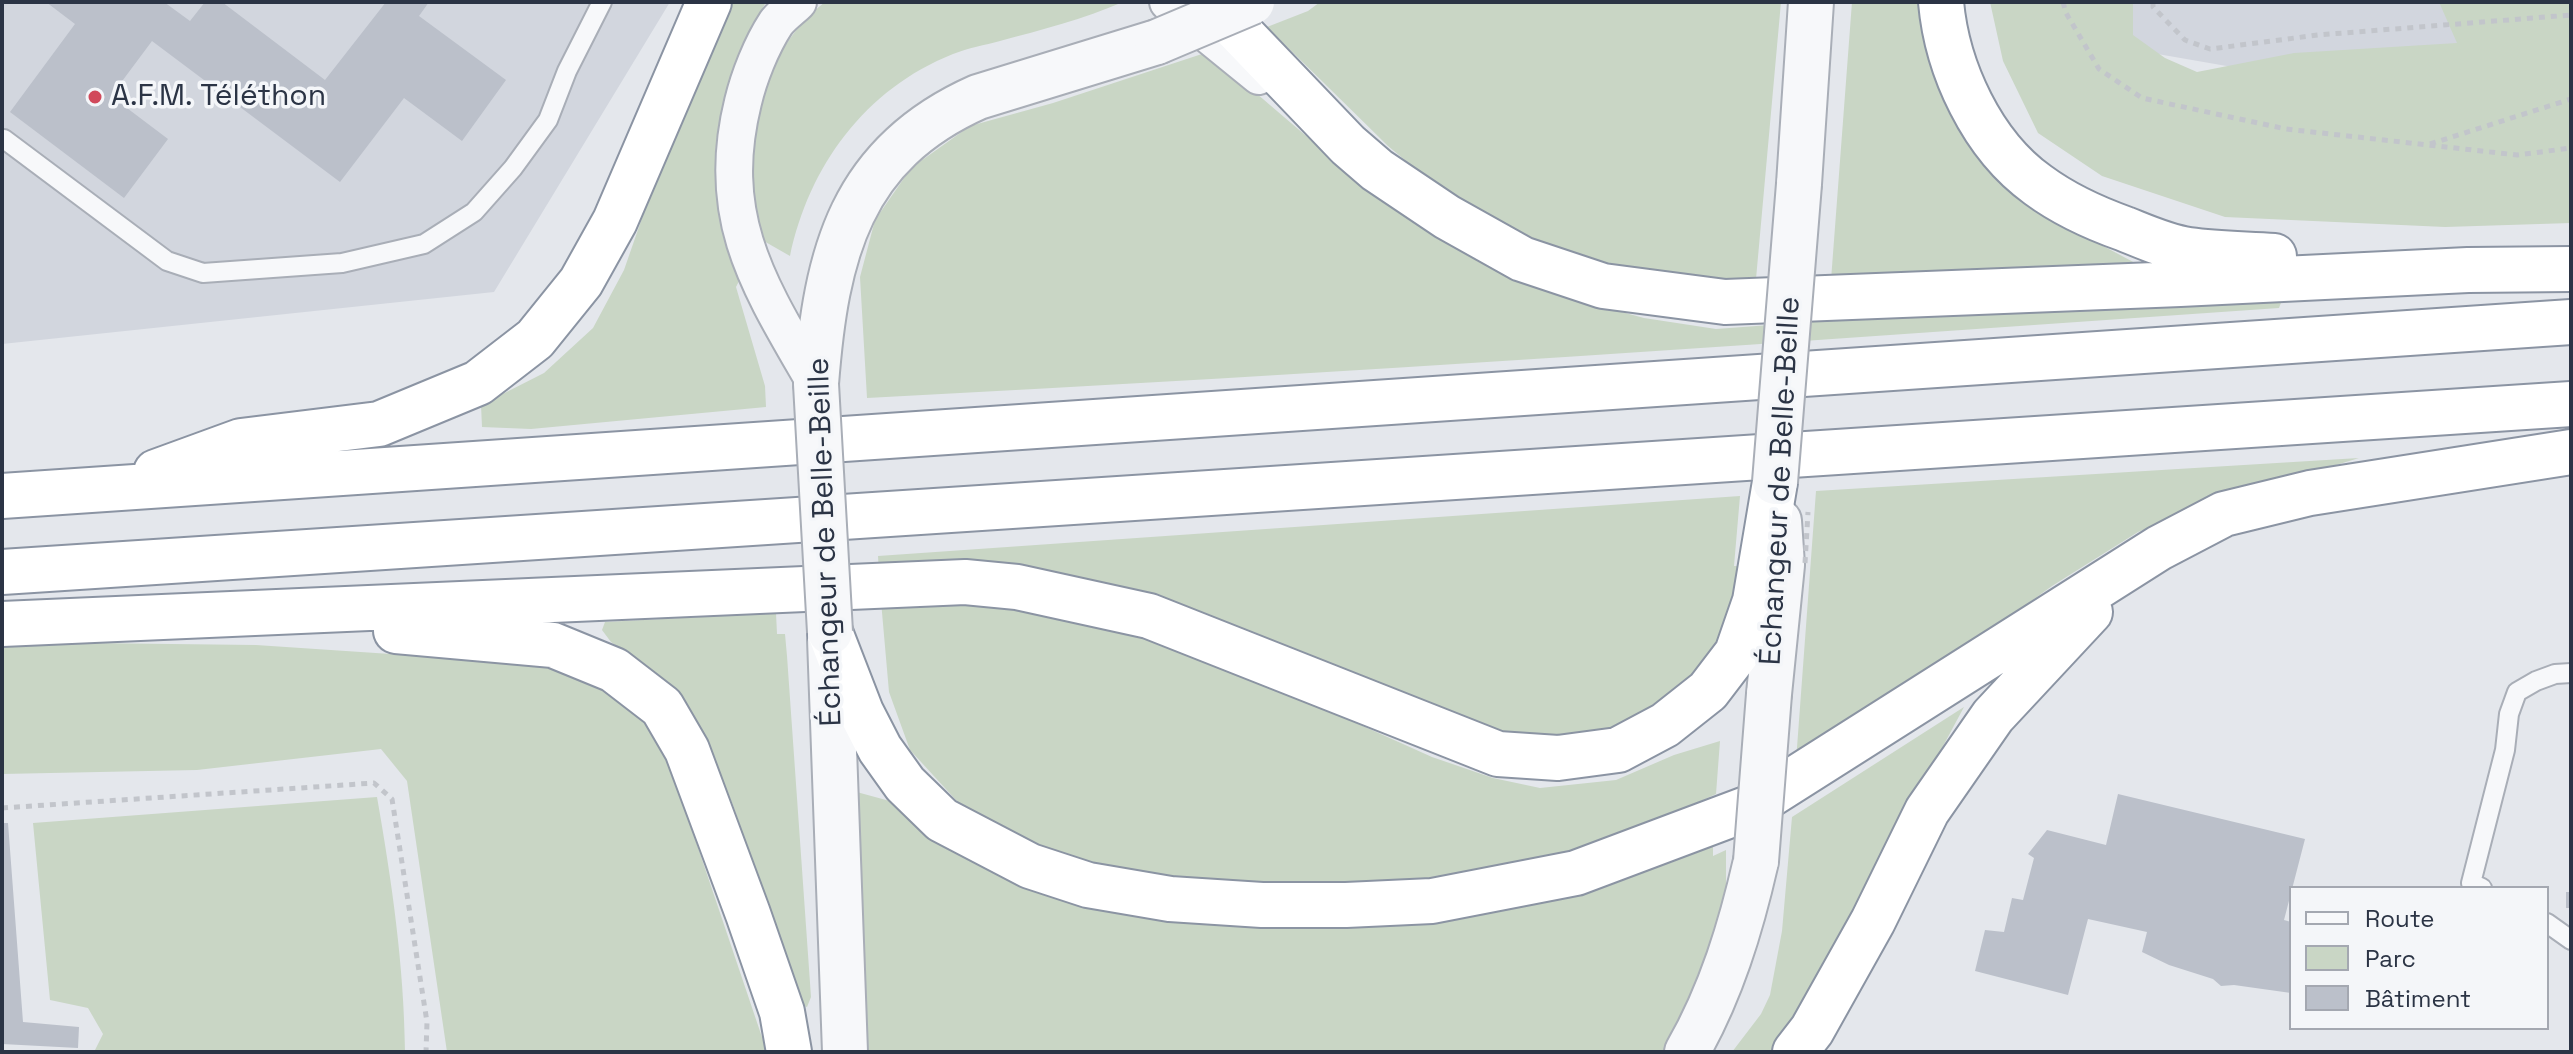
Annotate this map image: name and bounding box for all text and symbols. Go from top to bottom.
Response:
place label: A.F.M. Téléthon [111,79,326,115]
marker: A.F.M. Téléthon [86,88,104,106]
street label: Échangeur de Belle-Beille [1753,296,1809,666]
street label: Échangeur de Belle-Beille [802,357,850,727]
legend [2289,886,2549,1030]
text: Route [2365,903,2434,934]
text: Parc [2365,943,2416,974]
text: Bâtiment [2365,983,2471,1014]

